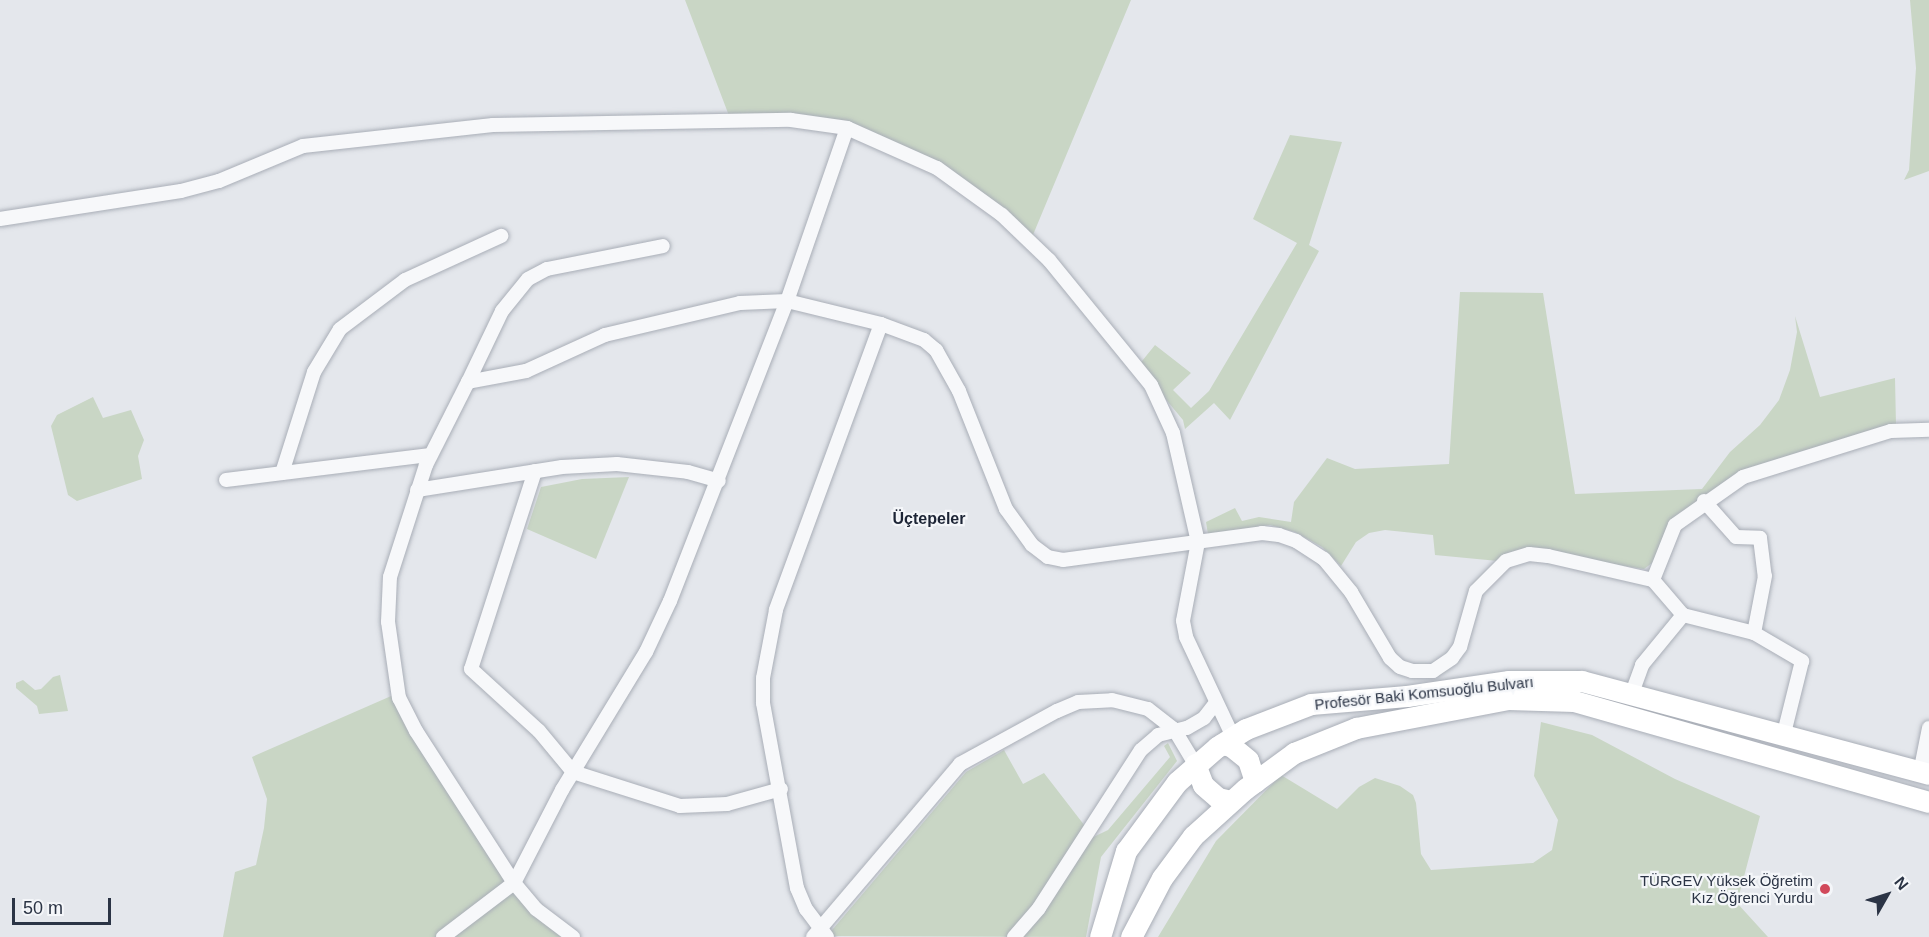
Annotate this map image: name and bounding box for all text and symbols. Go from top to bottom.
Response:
district label: Üçtepeler [893,509,965,529]
street label: Profesör Baki Komsuoğlu Bulvarı [1314,673,1534,713]
north arrow [1857,865,1917,925]
place label: TÜRGEV Yüksek Öğretim Kız Öğrenci Yurdu [1640,871,1813,906]
text: N [1891,874,1912,893]
marker: TÜRGEV Yüksek Öğretim Kız Öğrenci Yurdu [1818,882,1832,896]
scale bar [15,886,114,924]
text: 50 m [23,898,63,918]

